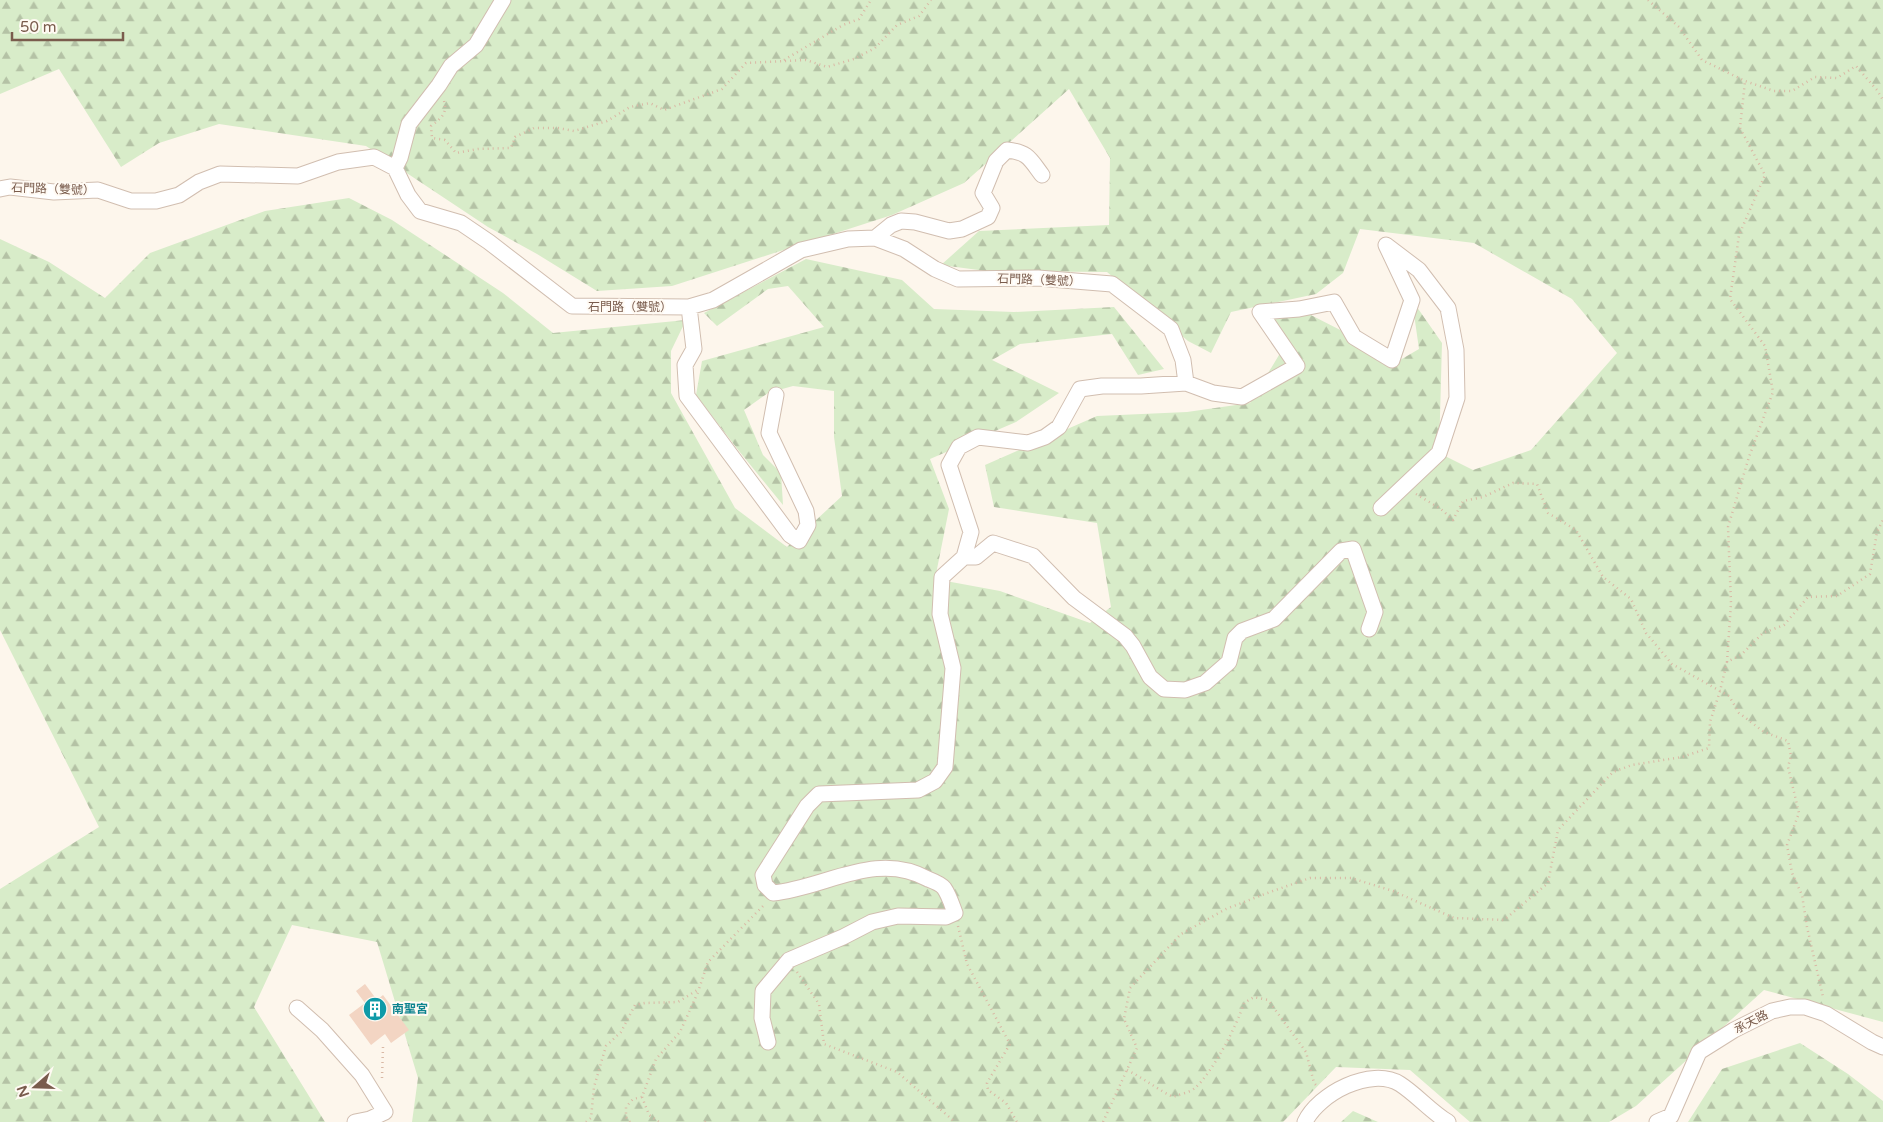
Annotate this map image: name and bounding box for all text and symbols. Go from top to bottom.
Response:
scale bar [12,10,124,42]
text: 50 m [20,18,57,36]
street label: 石門路（雙號） [11,181,95,197]
street label: 石門路（雙號） [997,272,1081,288]
street label: 石門路（雙號） [588,300,672,314]
building icon: 南聖宮 [362,996,388,1022]
place label: 南聖宮 [392,1002,428,1016]
street label: 承天路 [1732,1008,1770,1036]
north arrow [10,1062,60,1112]
text: N [13,1083,33,1099]

